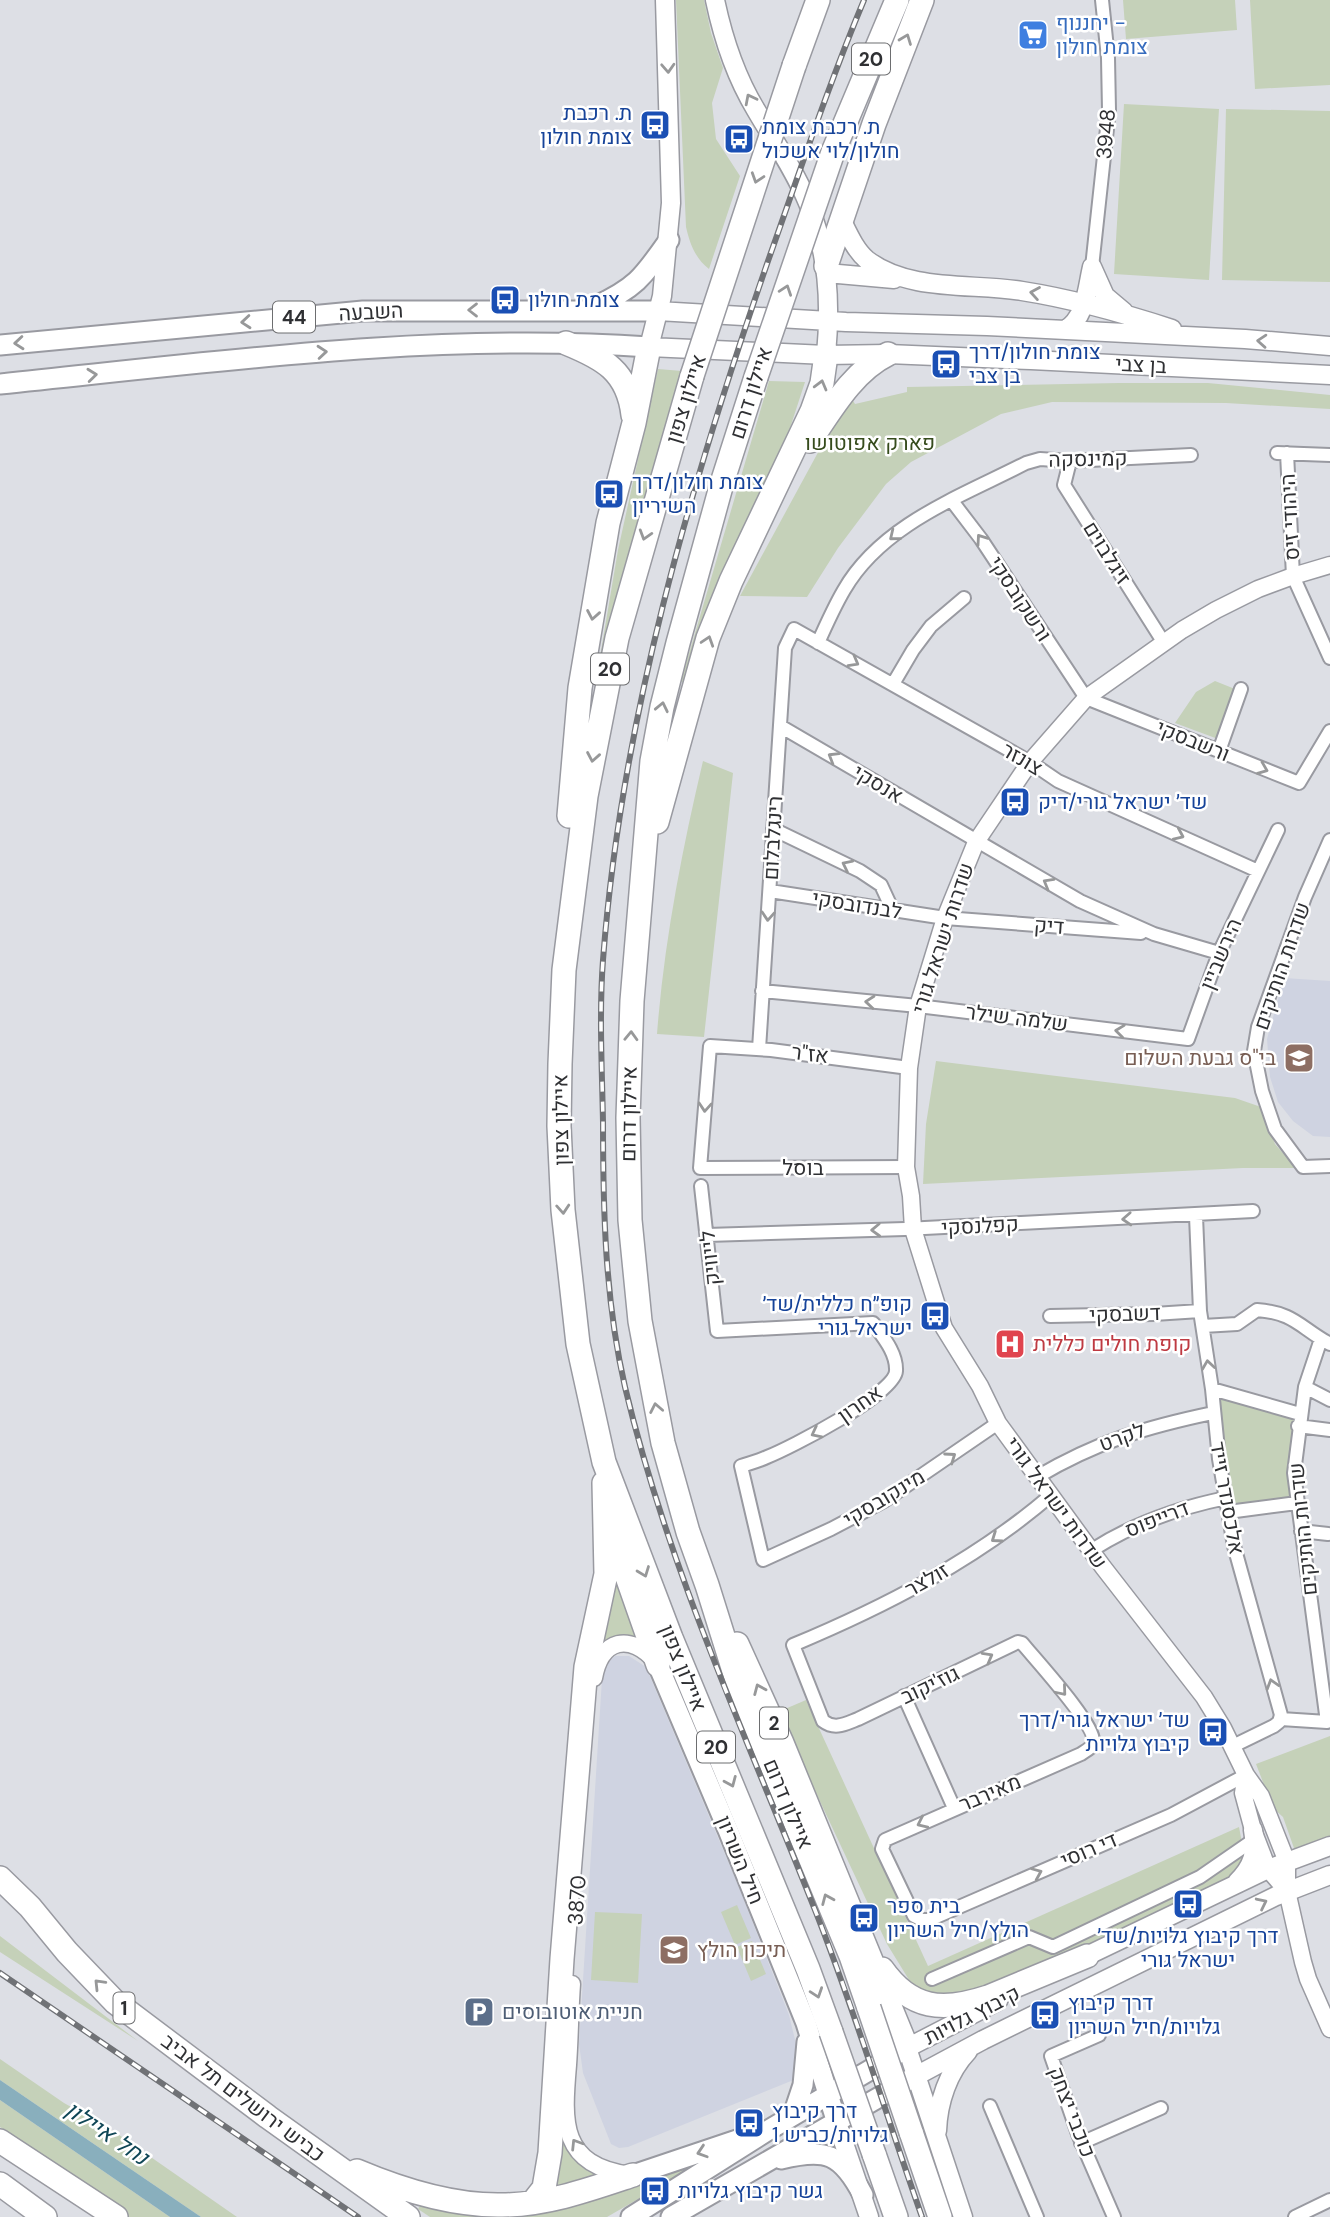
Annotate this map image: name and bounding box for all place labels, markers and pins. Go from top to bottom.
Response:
place label: יחננוף - צומת חולון [1056,9,1148,61]
supermarket icon: יחננוף - צומת חולון [1016,18,1050,52]
place label: ת. רכבת צומת חולון [540,99,632,151]
bus stop icon: ת. רכבת צומת חולון [638,108,672,142]
place label: ת. רכבת צומת חולון/לוי אשכול [762,113,900,165]
bus stop icon: ת. רכבת צומת חולון/לוי אשכול [722,122,756,156]
bus stop icon: צומת חולון [488,283,522,317]
place label: צומת חולון [528,286,620,314]
place label: צומת חולון/דרך בן צבי [969,338,1101,390]
bus stop icon: צומת חולון/דרך בן צבי [929,347,963,381]
place label: צומת חולון/דרך השיריון [632,468,764,520]
bus stop icon: צומת חולון/דרך השיריון [592,477,626,511]
bus stop icon: שד׳ ישראל גורי/דיק [998,785,1032,819]
place label: שד׳ ישראל גורי/דיק [1038,788,1207,816]
school or university icon: בי"ס גבעת השלום [1282,1041,1316,1075]
place label: בי"ס גבעת השלום [1124,1044,1276,1072]
place label: קופ״ח כללית/שד׳ ישראל גורי [763,1290,912,1342]
bus stop icon: קופ״ח כללית/שד׳ ישראל גורי [918,1299,952,1333]
hospital icon: קופת חולים כללית [993,1327,1027,1361]
place label: קופת חולים כללית [1033,1330,1191,1358]
place label: שד׳ ישראל גורי/דרך קיבוץ גלויות [1019,1706,1190,1758]
bus stop icon: שד׳ ישראל גורי/דרך קיבוץ גלויות [1196,1715,1230,1749]
bus stop icon: דרך קיבוץ גלויות/שד׳ ישראל גורי [1171,1887,1205,1921]
place label: בית ספר הולץ/חיל השריון [887,1892,1029,1944]
bus stop icon: בית ספר הולץ/חיל השריון [847,1901,881,1935]
place label: דרך קיבוץ גלויות/שד׳ ישראל גורי [1098,1922,1278,1974]
school or university icon: תיכון הולץ [657,1933,691,1967]
place label: תיכון הולץ [697,1936,786,1964]
place label: דרך קיבוץ גלויות/חיל השריון [1068,1989,1220,2041]
parking icon: חניית אוטובוסים [462,1995,496,2029]
place label: חניית אוטובוסים [502,1998,643,2026]
bus stop icon: דרך קיבוץ גלויות/חיל השריון [1028,1998,1062,2032]
place label: דרך קיבוץ גלויות/כביש 1 [772,2097,889,2149]
bus stop icon: דרך קיבוץ גלויות/כביש 1 [732,2106,766,2140]
bus stop icon: גשר קיבוץ גלויות [638,2174,672,2208]
place label: גשר קיבוץ גלויות [678,2177,823,2205]

